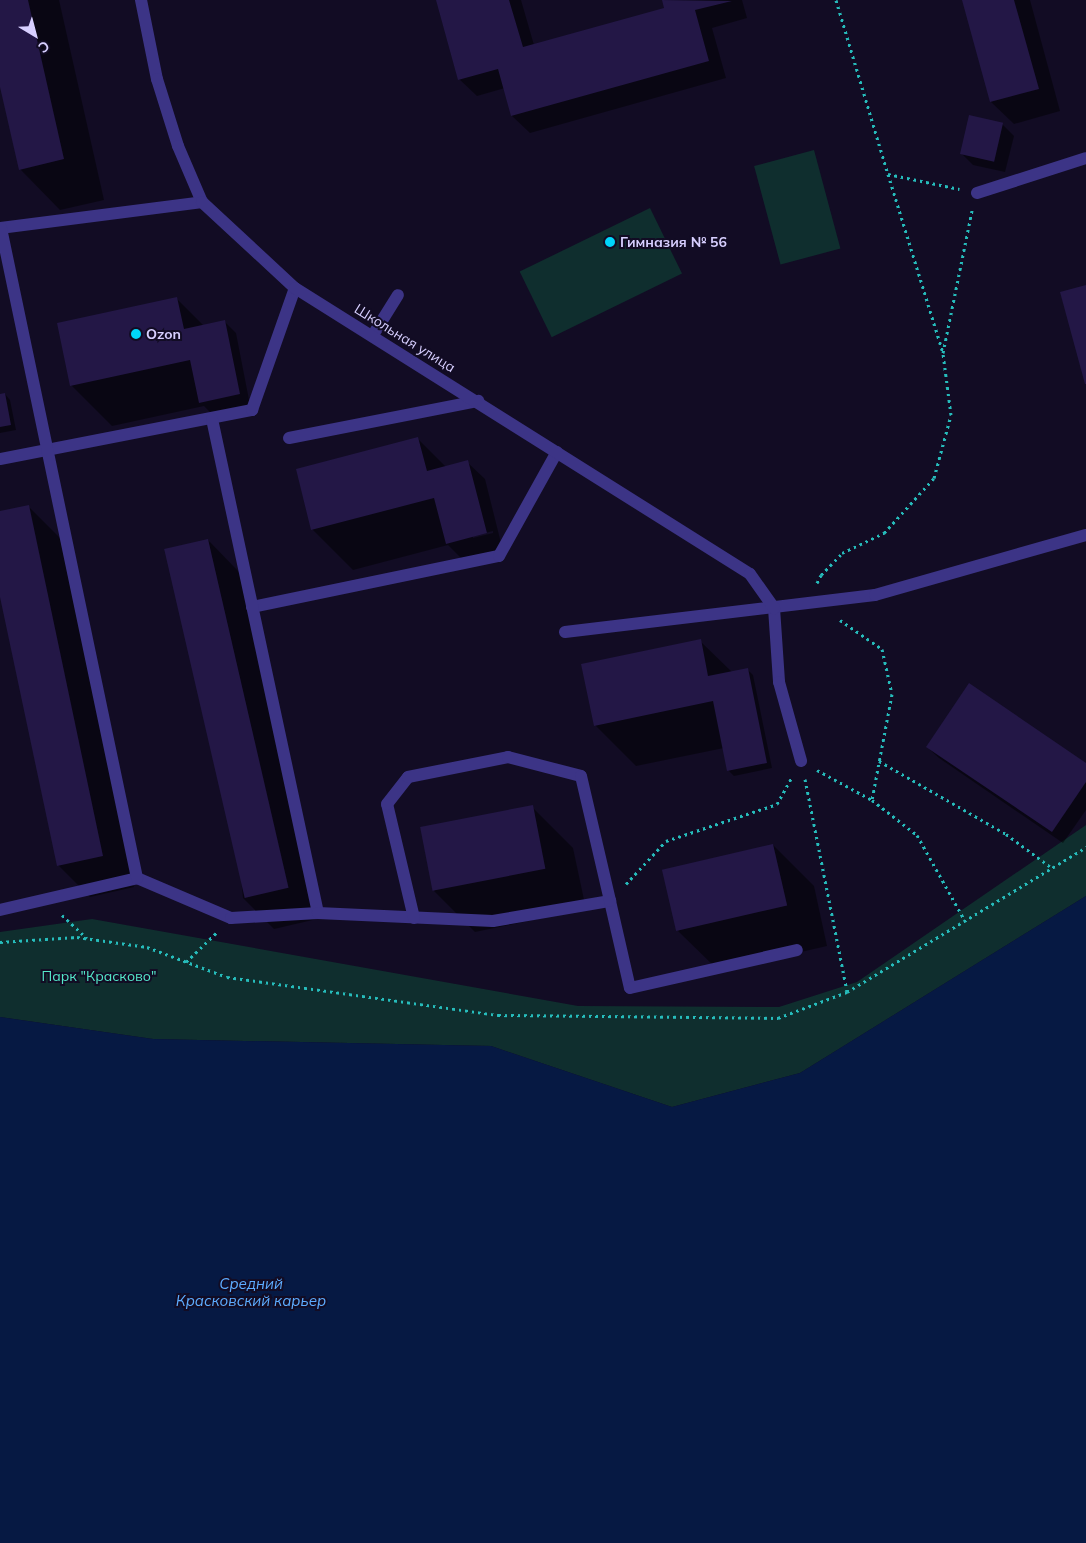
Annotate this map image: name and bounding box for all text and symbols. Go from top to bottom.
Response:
north arrow [10,10,60,60]
text: С [35,37,53,57]
place label: Гимназия № 56 [620,234,727,250]
marker: Гимназия № 56 [604,236,616,248]
street label: Школьная улица [352,300,458,376]
place label: Ozon [146,326,181,342]
marker: Ozon [130,328,142,340]
park label: Парк "Красково" [42,968,156,984]
water label: Средний Красковский карьер [176,1274,326,1309]

